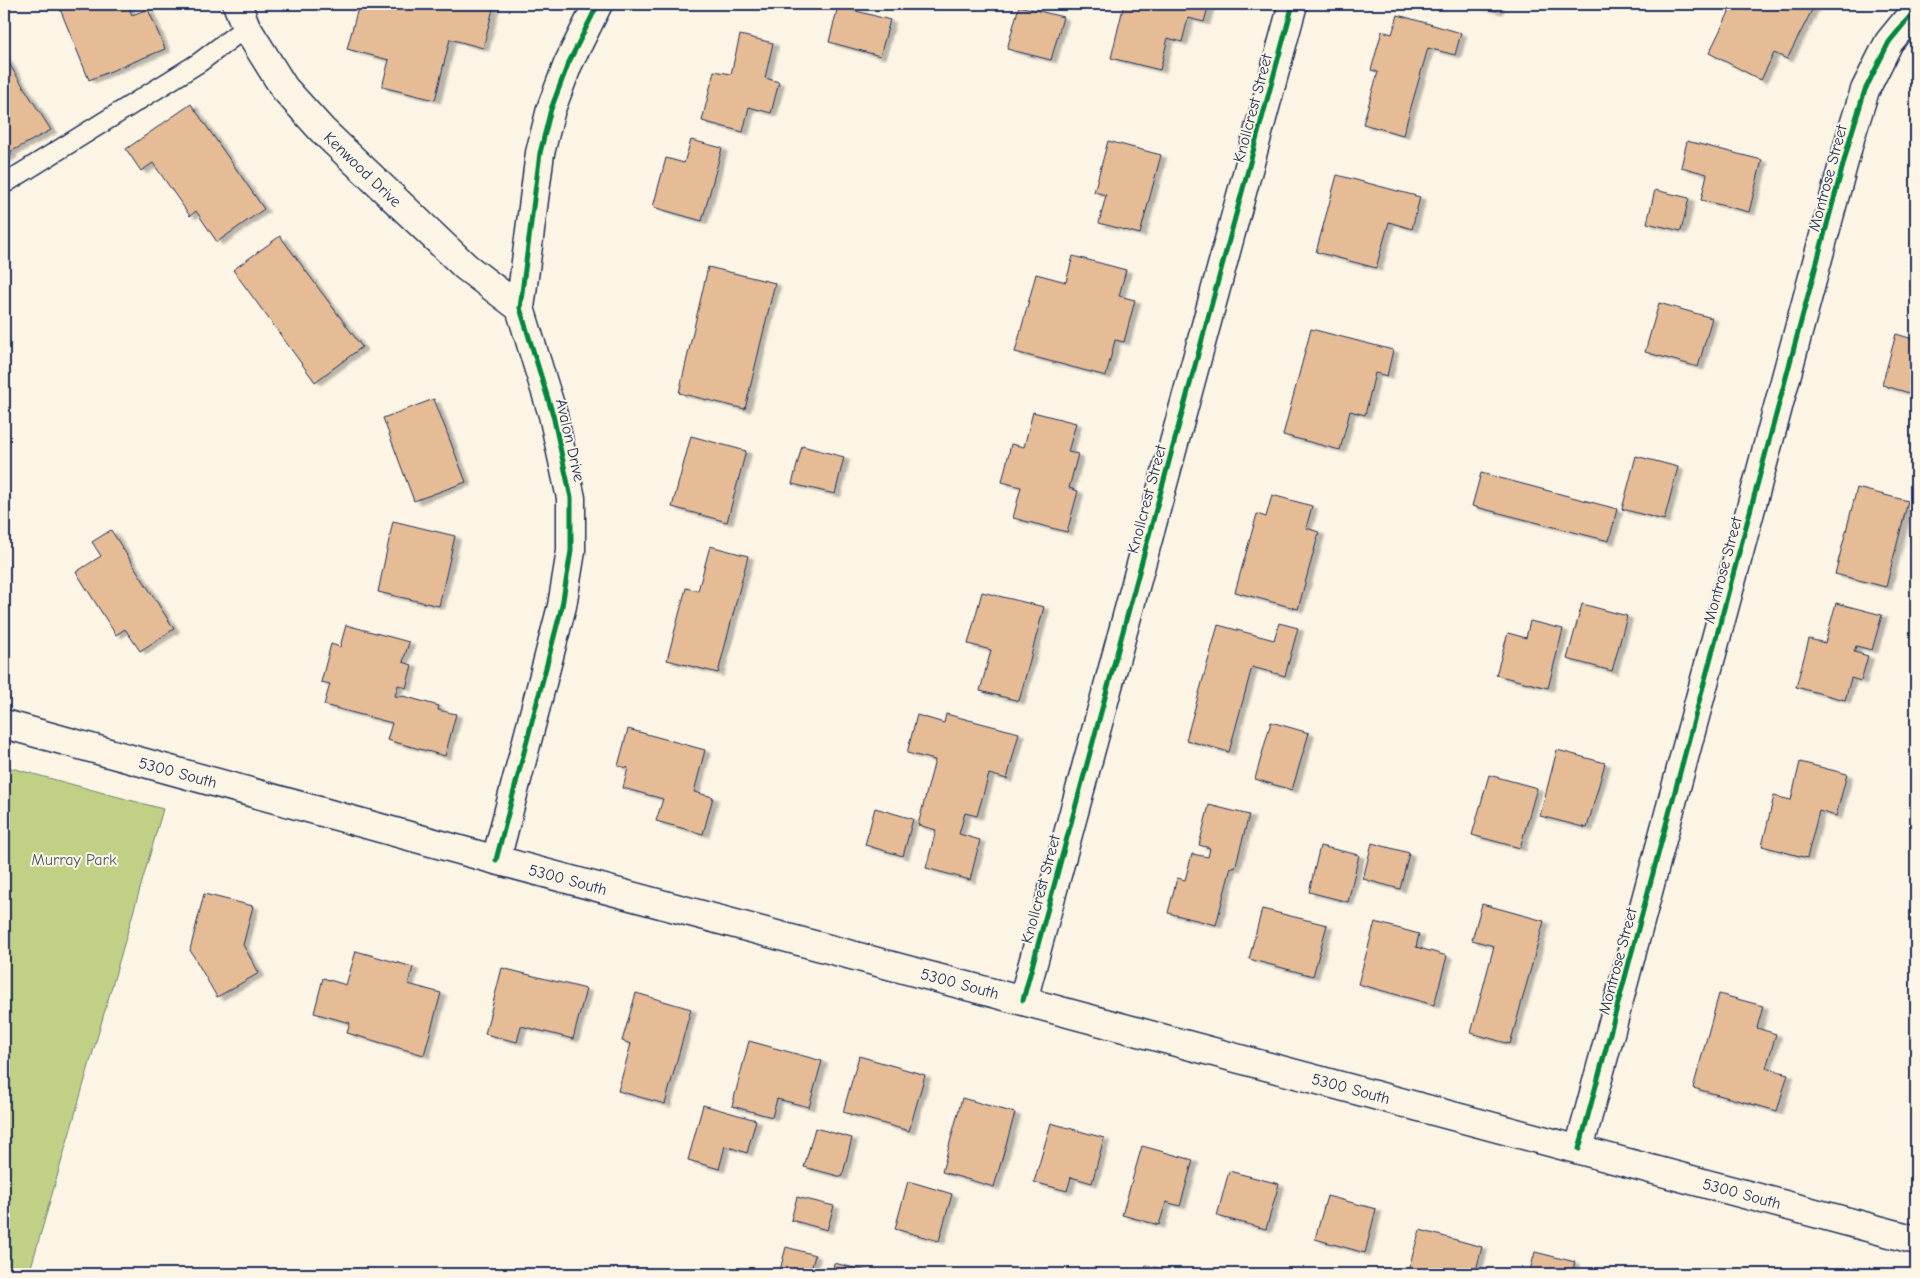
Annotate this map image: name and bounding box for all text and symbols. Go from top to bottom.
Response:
street label: Knollcrest Street [1230,52,1276,165]
street label: Montrose Street [1805,123,1851,234]
street label: Kenwood Drive [320,128,405,211]
street label: Avalon Drive [552,397,588,483]
street label: Knollcrest Street [1124,443,1170,556]
street label: Montrose Street [1700,515,1746,626]
street label: 5300 South [137,754,219,792]
street label: Knollcrest Street [1018,833,1064,946]
park label: Murray Park [31,851,117,869]
street label: 5300 South [527,861,609,899]
street label: Montrose Street [1595,906,1641,1017]
street label: 5300 South [919,965,1001,1003]
street label: 5300 South [1310,1070,1392,1108]
street label: 5300 South [1701,1175,1783,1213]

